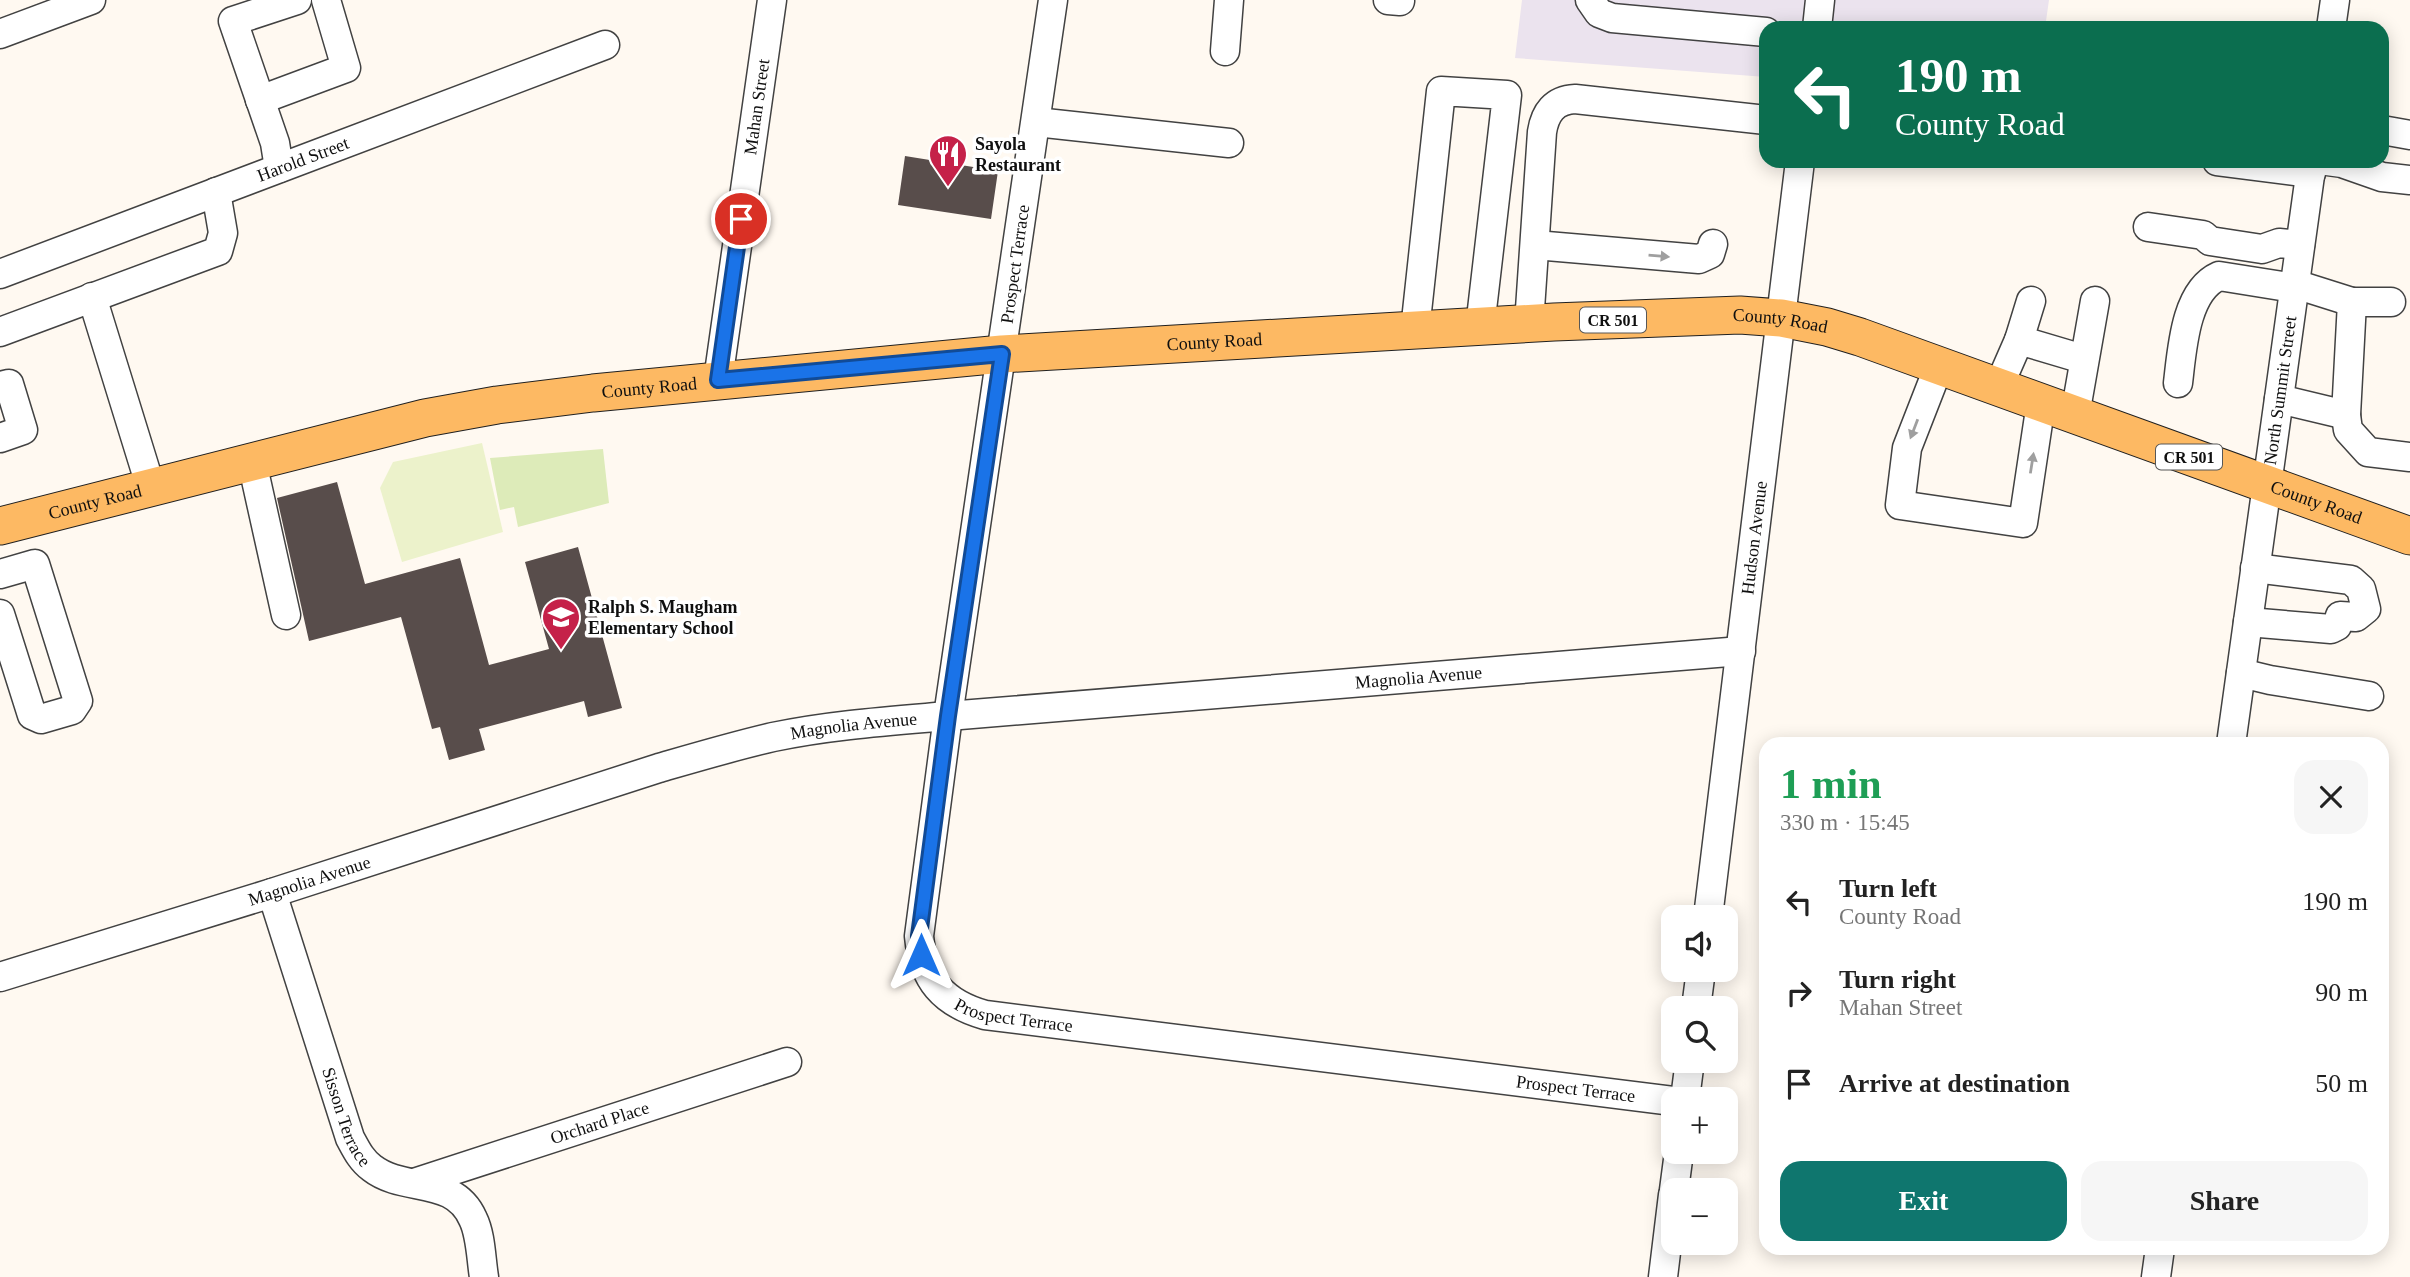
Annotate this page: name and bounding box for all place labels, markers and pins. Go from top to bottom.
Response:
restaurant icon: Sayola Restaurant [927,133,969,188]
place label: Sayola Restaurant [975,134,1061,175]
pin [711,189,771,249]
school or university icon: Ralph S. Maugham Elementary School [540,596,582,651]
place label: Ralph S. Maugham Elementary School [588,597,738,638]

